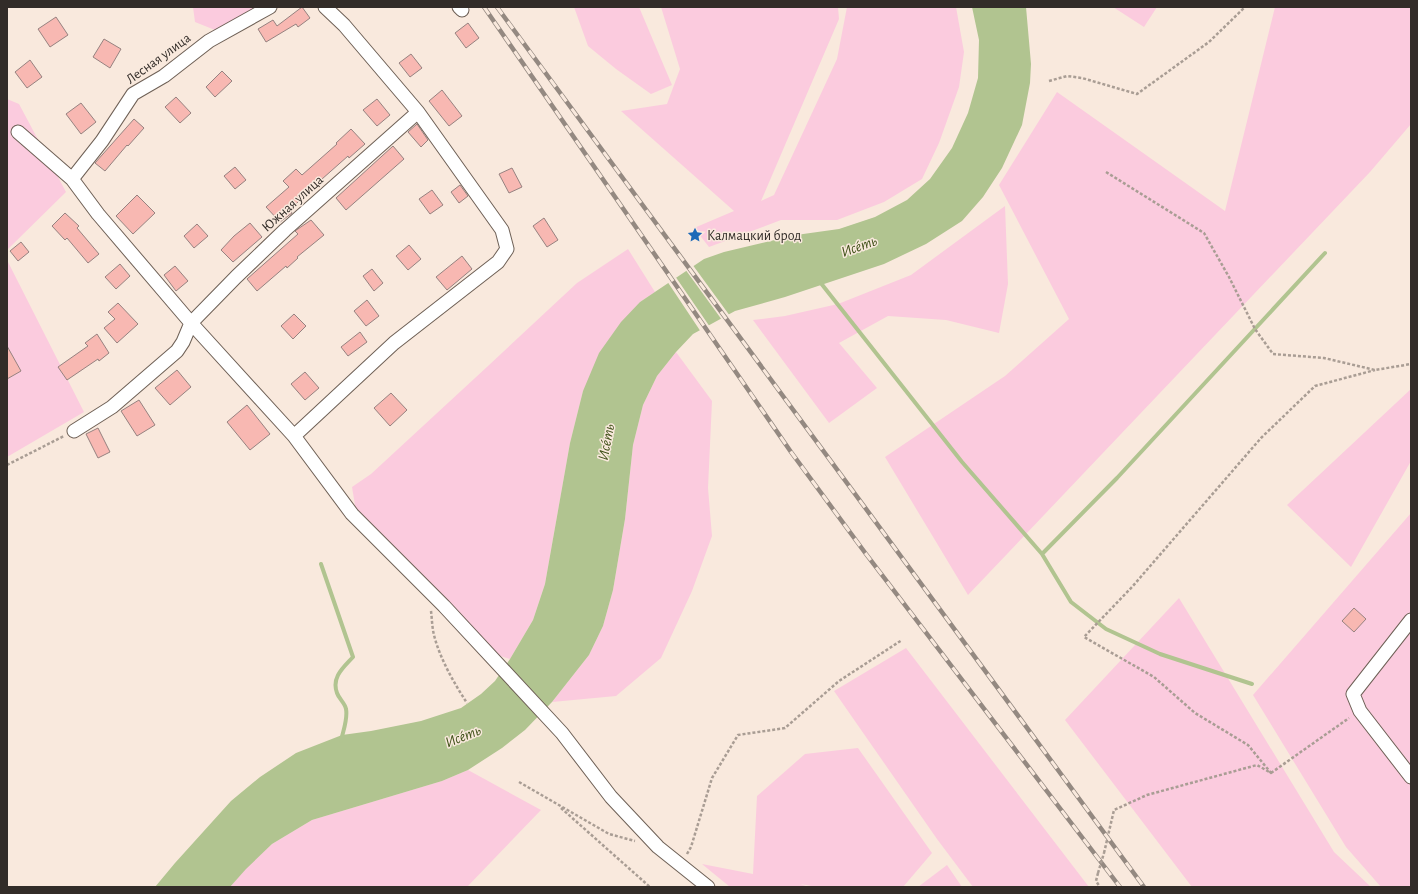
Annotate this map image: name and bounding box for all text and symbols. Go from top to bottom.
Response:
street label: Лесная улица [124,30,194,87]
street label: Южная улица [259,172,327,235]
place icon: Калмацкий брод [686,226,704,244]
place label: Калмацкий брод [707,229,801,243]
water label: Исе́ть [839,233,879,260]
water label: Исе́ть [596,423,617,462]
water label: Исе́ть [443,723,483,750]

